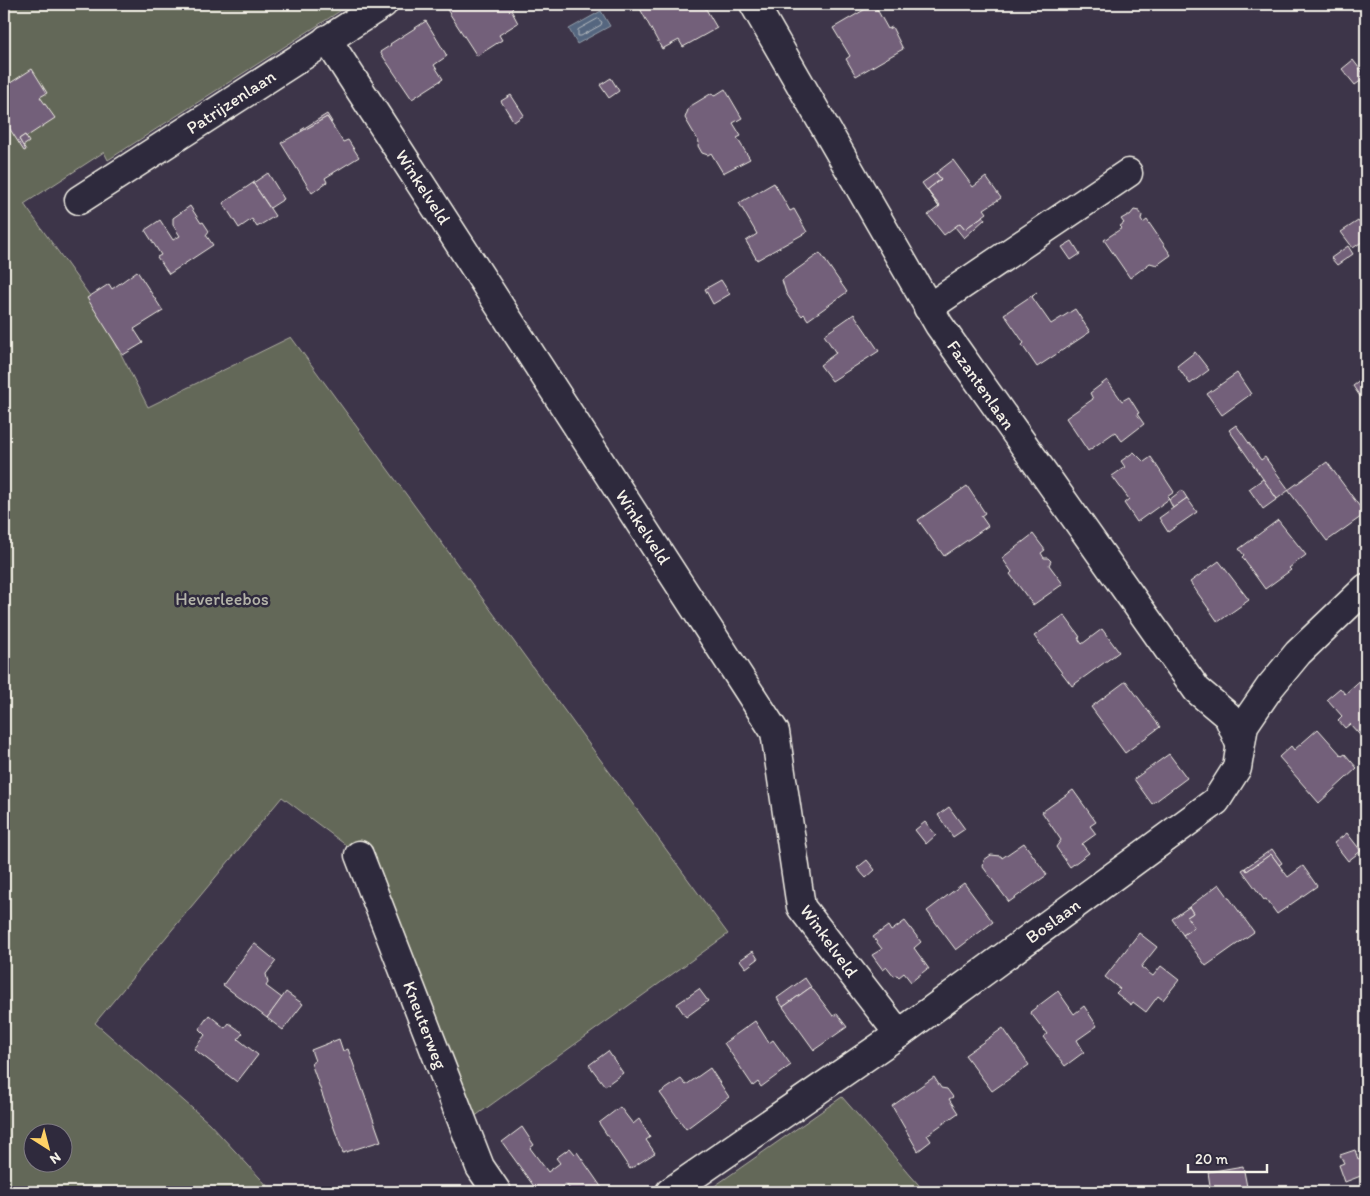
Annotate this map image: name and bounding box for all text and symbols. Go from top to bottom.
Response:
street label: Patrijzenlaan [182,65,280,139]
street label: Winkelveld [391,145,455,229]
street label: Fazantenlaan [942,336,1020,434]
street label: Winkelveld [611,485,675,569]
park label: Heverleebos [175,588,269,610]
street label: Boslaan [1021,894,1085,948]
street label: Winkelveld [795,900,863,982]
street label: Kneuterweg [398,978,452,1073]
north arrow [22,1124,72,1174]
scale bar [1188,1141,1266,1173]
text: N [47,1148,64,1168]
text: 20 m [1195,1150,1229,1168]

